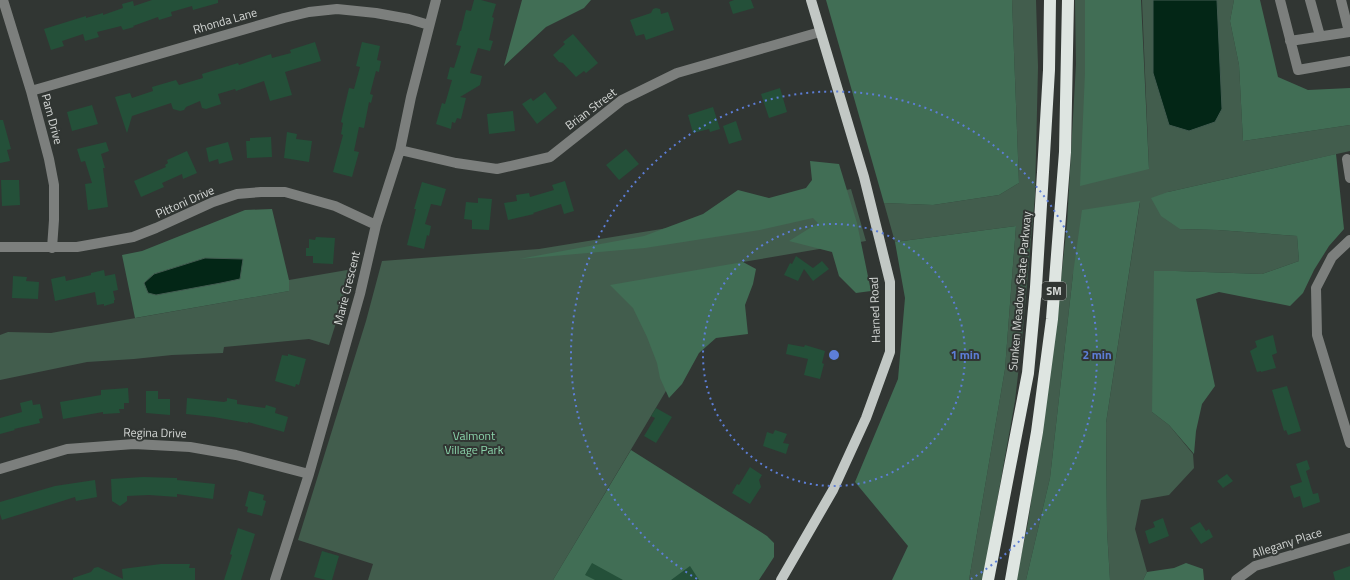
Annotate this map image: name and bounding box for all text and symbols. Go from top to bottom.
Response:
street label: Rhonda Lane [191,2,259,39]
street label: Brian Street [561,82,621,134]
street label: Pam Drive [37,91,68,146]
street label: Pittoni Drive [152,180,217,223]
street label: Sunken Meadow State Parkway [1003,210,1036,371]
street label: Marie Crescent [328,248,365,327]
street label: Harned Road [864,277,885,343]
road number: SM [1042,282,1066,300]
text: 1 min [950,345,980,364]
text: 2 min [1082,345,1112,364]
centre of rings [827,348,841,362]
street label: Regina Drive [123,422,187,443]
park label: Valmont Village Park [444,426,504,459]
street label: Allegany Place [1249,522,1324,563]

